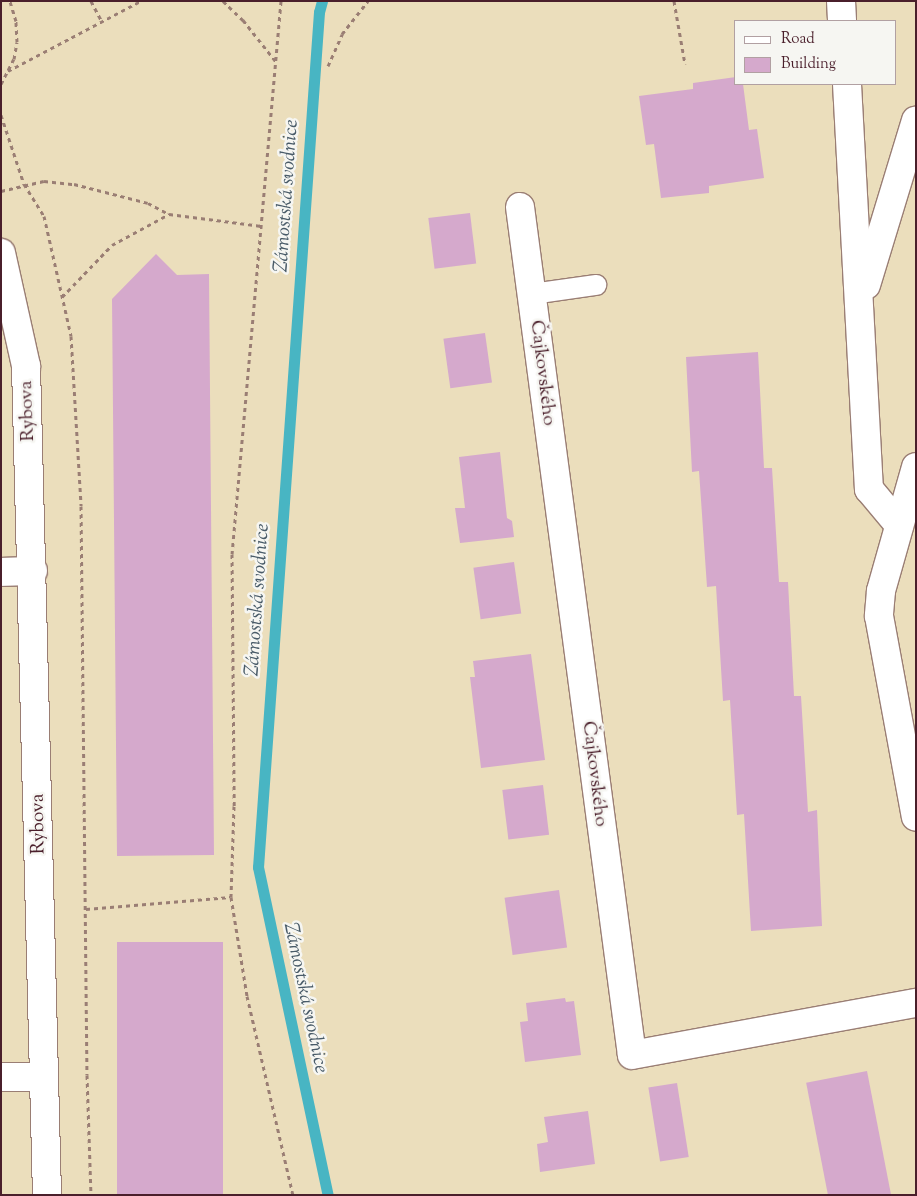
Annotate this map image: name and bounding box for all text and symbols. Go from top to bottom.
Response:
legend [734,20,897,85]
text: Road [781,29,815,50]
text: Building [781,54,836,75]
water label: Zámostská svodnice [270,119,304,273]
street label: Čajkovského [524,319,560,427]
street label: Rybova [16,380,40,442]
water label: Zámostská svodnice [241,523,275,677]
street label: Čajkovského [576,720,612,828]
street label: Rybova [27,793,51,855]
water label: Zámostská svodnice [277,921,333,1075]

